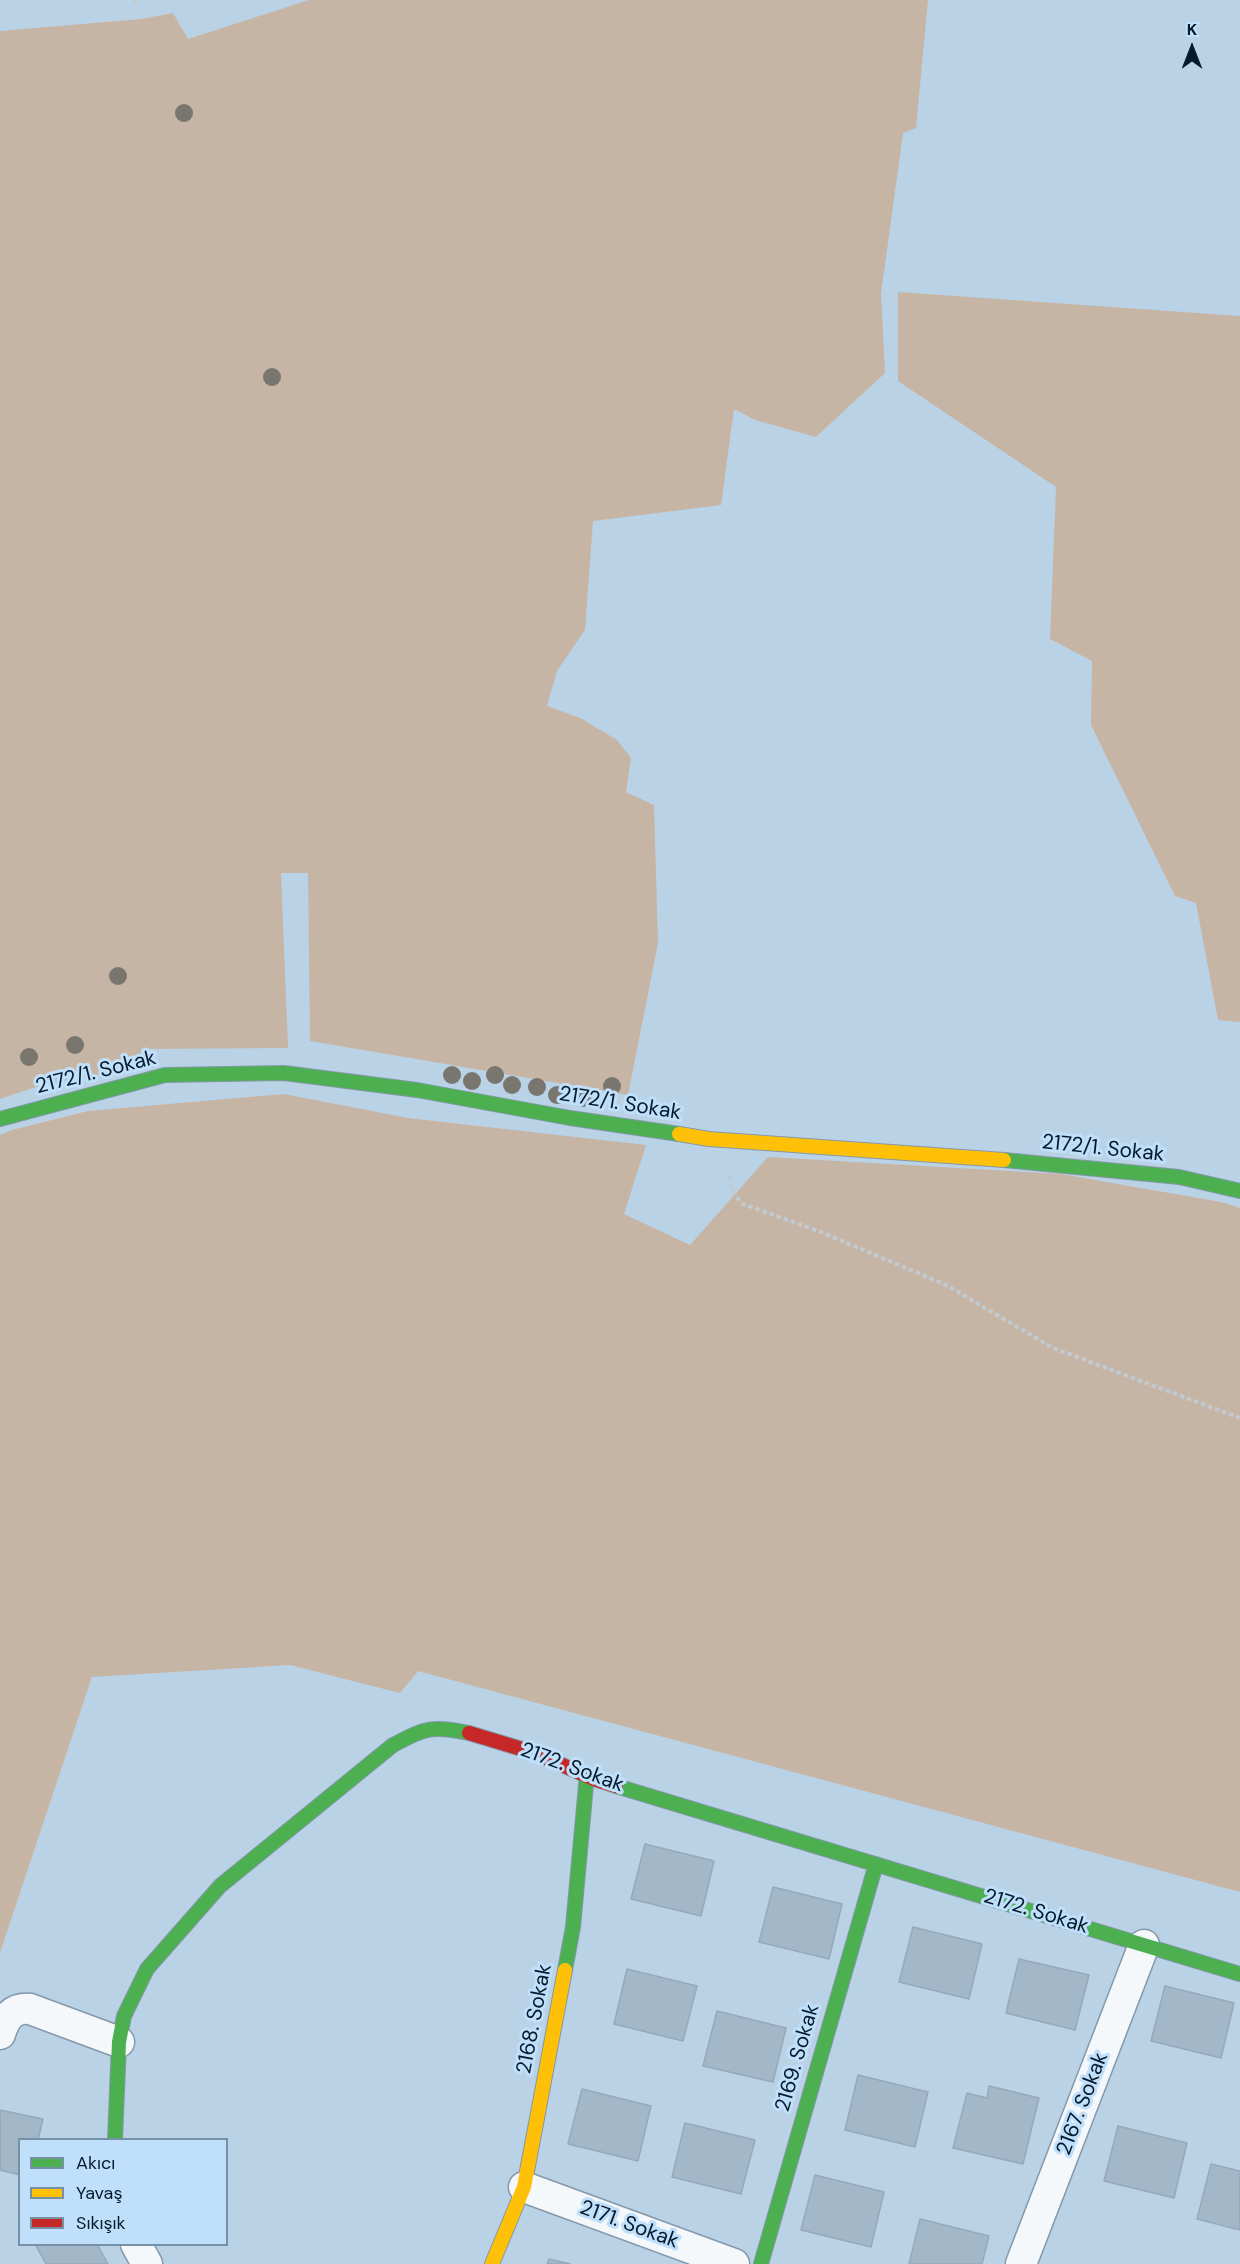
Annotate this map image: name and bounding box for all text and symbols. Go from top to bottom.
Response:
north arrow [1162,18,1222,78]
text: K [1187,19,1197,40]
street label: 2172/1. Sokak [33,1046,159,1100]
street label: 2172/1. Sokak [557,1082,683,1126]
street label: 2172/1. Sokak [1040,1130,1166,1168]
street label: 2172. Sokak [517,1738,627,1798]
street label: 2172. Sokak [981,1884,1091,1940]
street label: 2168. Sokak [512,1962,558,2076]
street label: 2169. Sokak [771,2001,825,2115]
street label: 2167. Sokak [1052,2049,1114,2159]
legend [18,2138,228,2246]
text: Akıcı [76,2151,115,2175]
text: Yavaş [76,2181,122,2205]
street label: 2171. Sokak [576,2195,682,2255]
text: Sıkışık [76,2211,126,2235]

